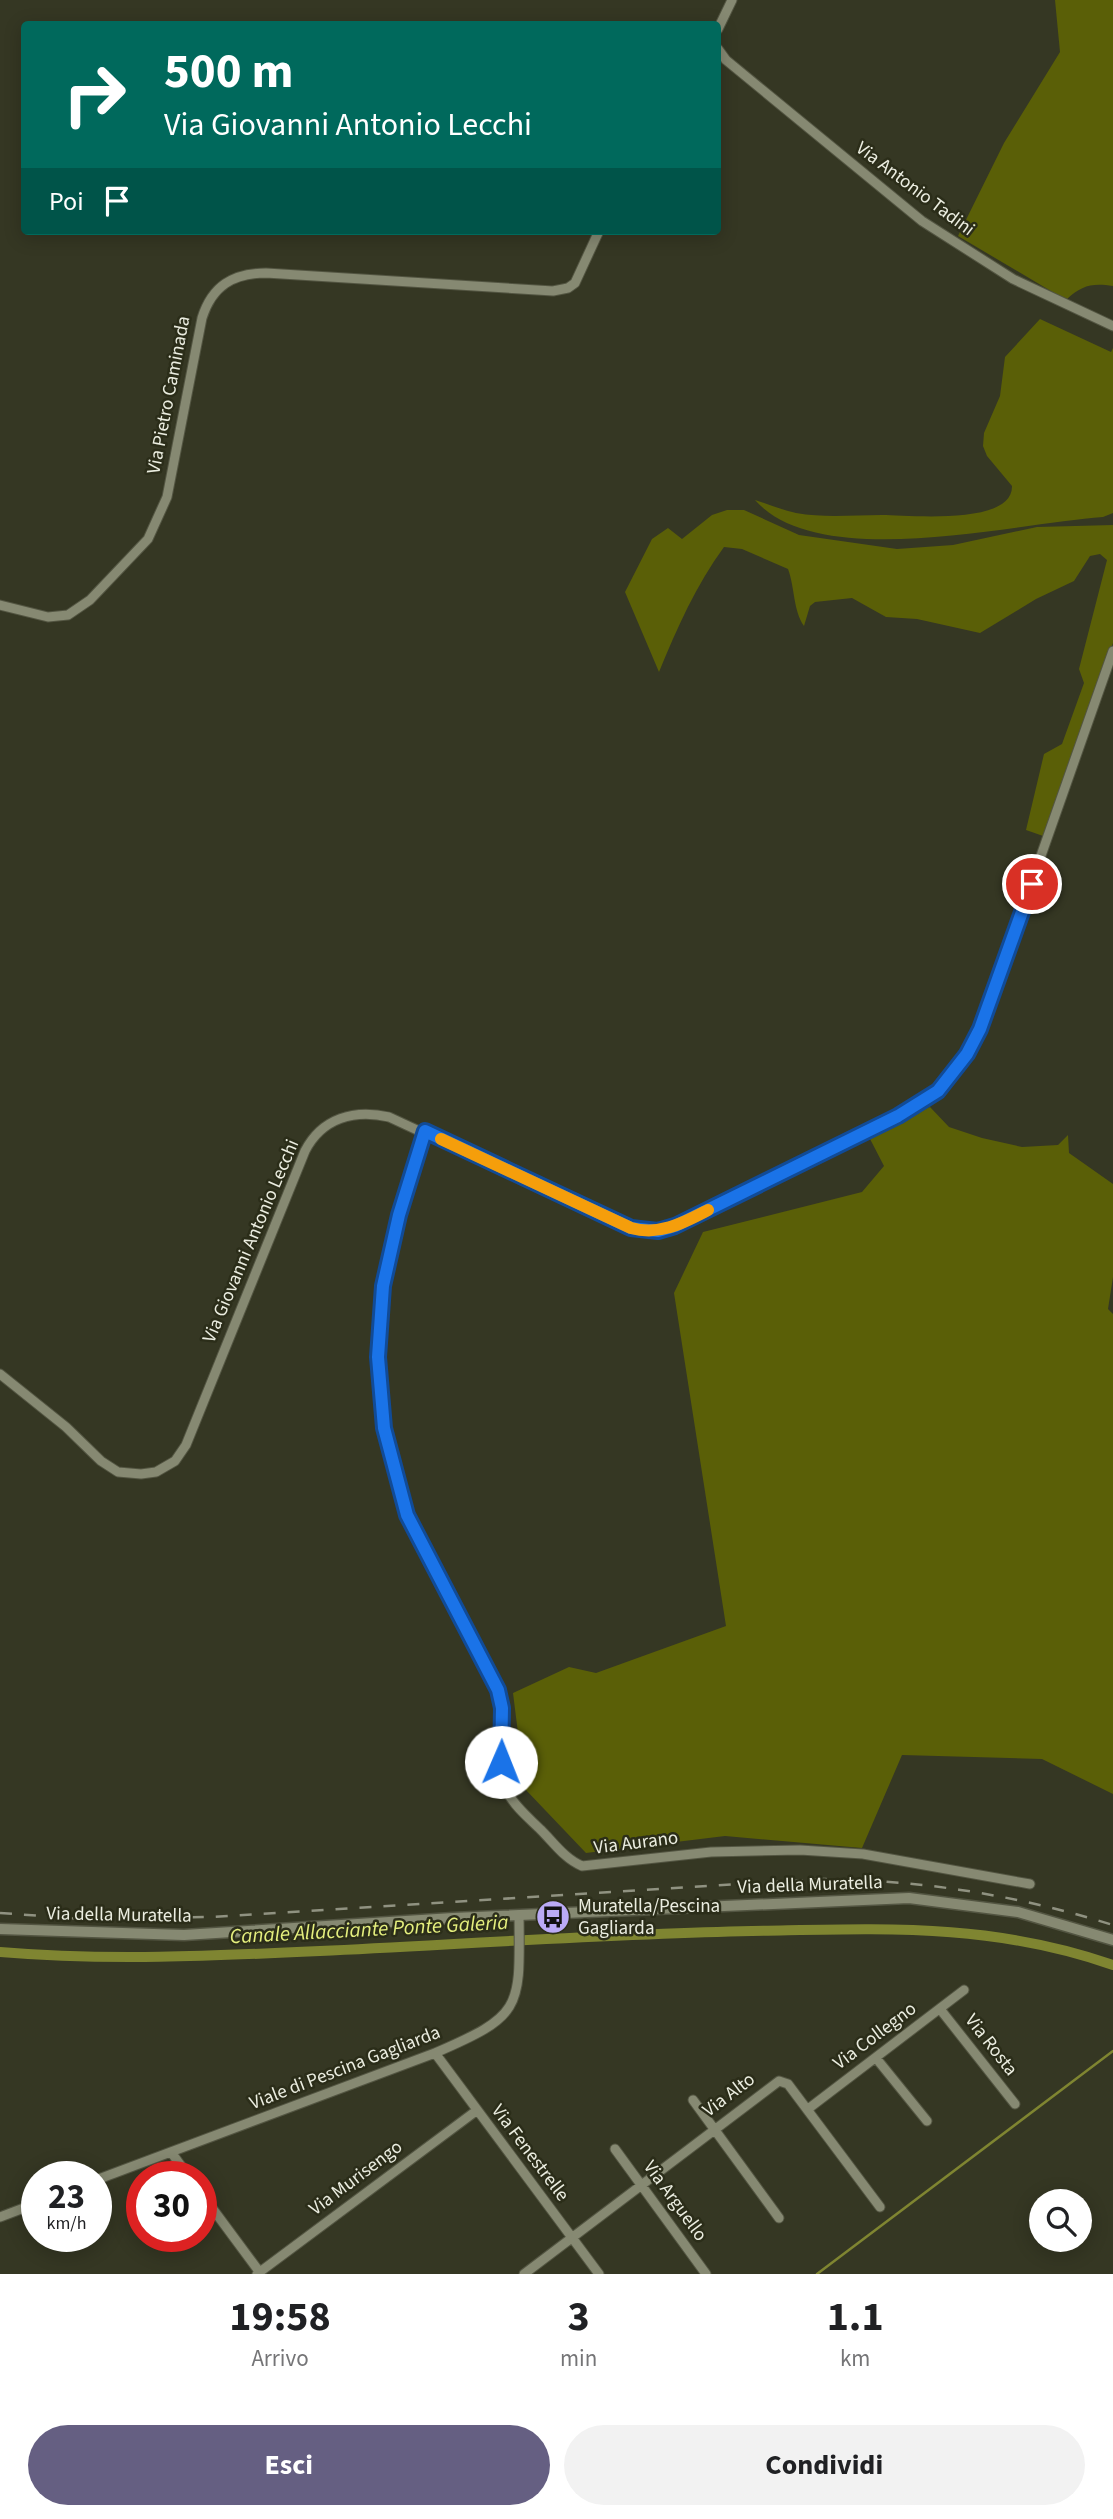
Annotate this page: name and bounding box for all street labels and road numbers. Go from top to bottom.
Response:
street label: Via Antonio Tadini [850,135,980,243]
street label: Via Pietro Caminada [140,314,198,476]
street label: Via Giovanni Antonio Lecchi [196,1135,306,1347]
street label: Via Aurano [592,1824,680,1862]
street label: Via della Muratella [737,1869,883,1901]
street label: Via della Muratella [46,1900,192,1930]
street label: Via Collegno [828,1996,922,2076]
street label: Via Rosta [958,2008,1024,2082]
street label: Viale di Pescina Gagliarda [246,2019,444,2117]
street label: Via Alto [697,2066,761,2124]
street label: Via Fenestrelle [485,2099,575,2207]
street label: Via Murisengo [304,2134,408,2222]
street label: Via Arguello [636,2155,714,2247]

